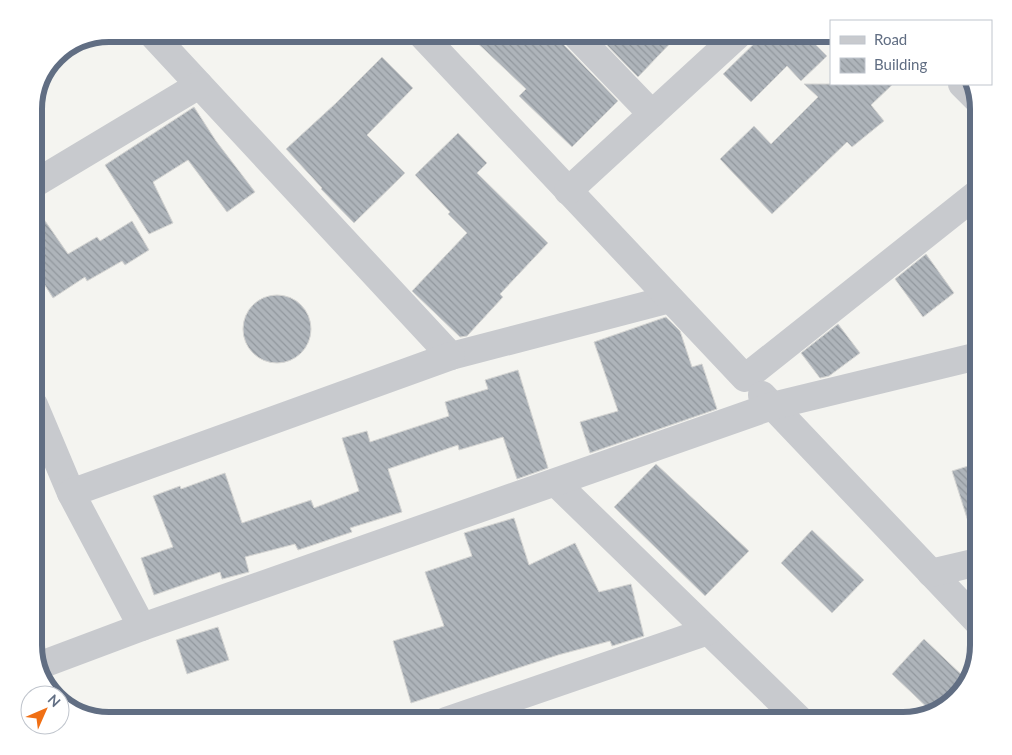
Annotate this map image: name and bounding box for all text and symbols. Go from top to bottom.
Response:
legend [830,20,992,85]
text: Road [874,30,907,48]
text: Building [874,55,927,73]
north arrow [20,685,70,735]
text: N [45,691,64,710]

